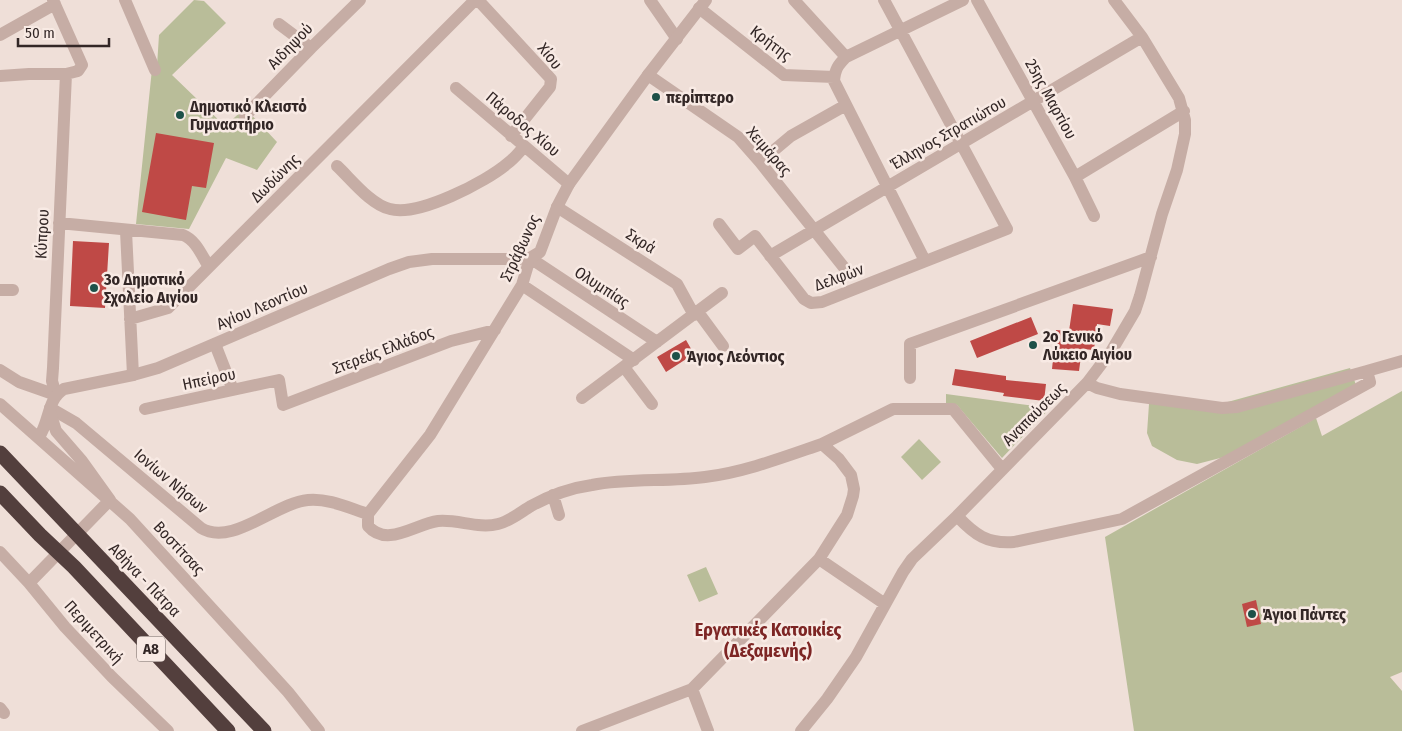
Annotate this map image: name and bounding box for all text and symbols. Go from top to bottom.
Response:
scale bar [18,15,109,47]
street label: Αιδηψού [263,19,317,73]
street label: Κρήτης [746,21,796,65]
text: 50 m [25,24,55,42]
street label: Χίου [534,39,566,73]
street label: 25ης Μαρτίου [1021,56,1081,142]
street label: Πάροδος Χίου [482,88,564,160]
place label: περίπτερο [665,88,734,107]
marker: περίπτερο [650,91,662,103]
street label: Έλληνος Στρατιώτου [887,92,1009,174]
place label: Δημοτικό Κλειστό Γυμναστήριο [189,97,307,134]
marker: Δημοτικό Κλειστό Γυμναστήριο [174,109,186,121]
street label: Χειμάρας [743,123,796,180]
street label: Δωδώνης [247,149,304,206]
street label: Κύπρου [31,209,53,259]
street label: Στράβωνος [496,211,544,284]
street label: Σκρά [623,225,659,257]
street label: Δελφών [812,259,866,295]
street label: Ολυμπίας [571,262,633,312]
place label: 3ο Δημοτικό Σχολείο Αιγίου [103,270,198,307]
street label: Αγίου Λεοντίου [214,278,310,334]
marker: 3ο Δημοτικό Σχολείο Αιγίου [88,282,100,294]
street label: Στερεάς Ελλάδος [330,322,436,378]
place label: 2ο Γενικό Λύκειο Αιγίου [1042,327,1132,364]
marker: 2ο Γενικό Λύκειο Αιγίου [1027,339,1039,351]
place label: Άγιος Λεόντιος [686,347,785,366]
marker: Άγιος Λεόντιος [670,350,682,362]
street label: Ηπείρου [181,364,237,394]
street label: Αναπαύσεως [998,378,1070,450]
street label: Ιονίων Νήσων [130,445,212,517]
street label: Βοστίτσας [150,517,209,579]
street label: Αθήνα - Πάτρα [105,539,185,621]
street label: Περιμετρική [61,596,127,668]
place label: Άγιοι Πάντες [1262,605,1346,624]
marker: Άγιοι Πάντες [1246,608,1258,620]
district label: Εργατικές Κατοικίες (Δεξαμενής) [695,619,841,662]
road number: Α8 [137,636,165,662]

